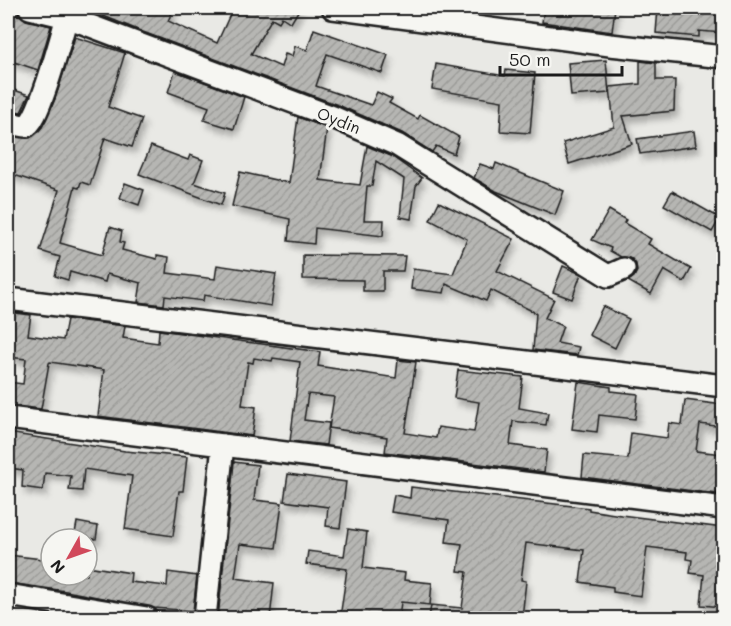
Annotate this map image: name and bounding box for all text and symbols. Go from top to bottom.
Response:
scale bar [500,39,622,77]
text: 50 m [509,47,551,71]
street label: Oydin [314,102,364,138]
north arrow [39,527,99,587]
text: N [45,556,69,578]

